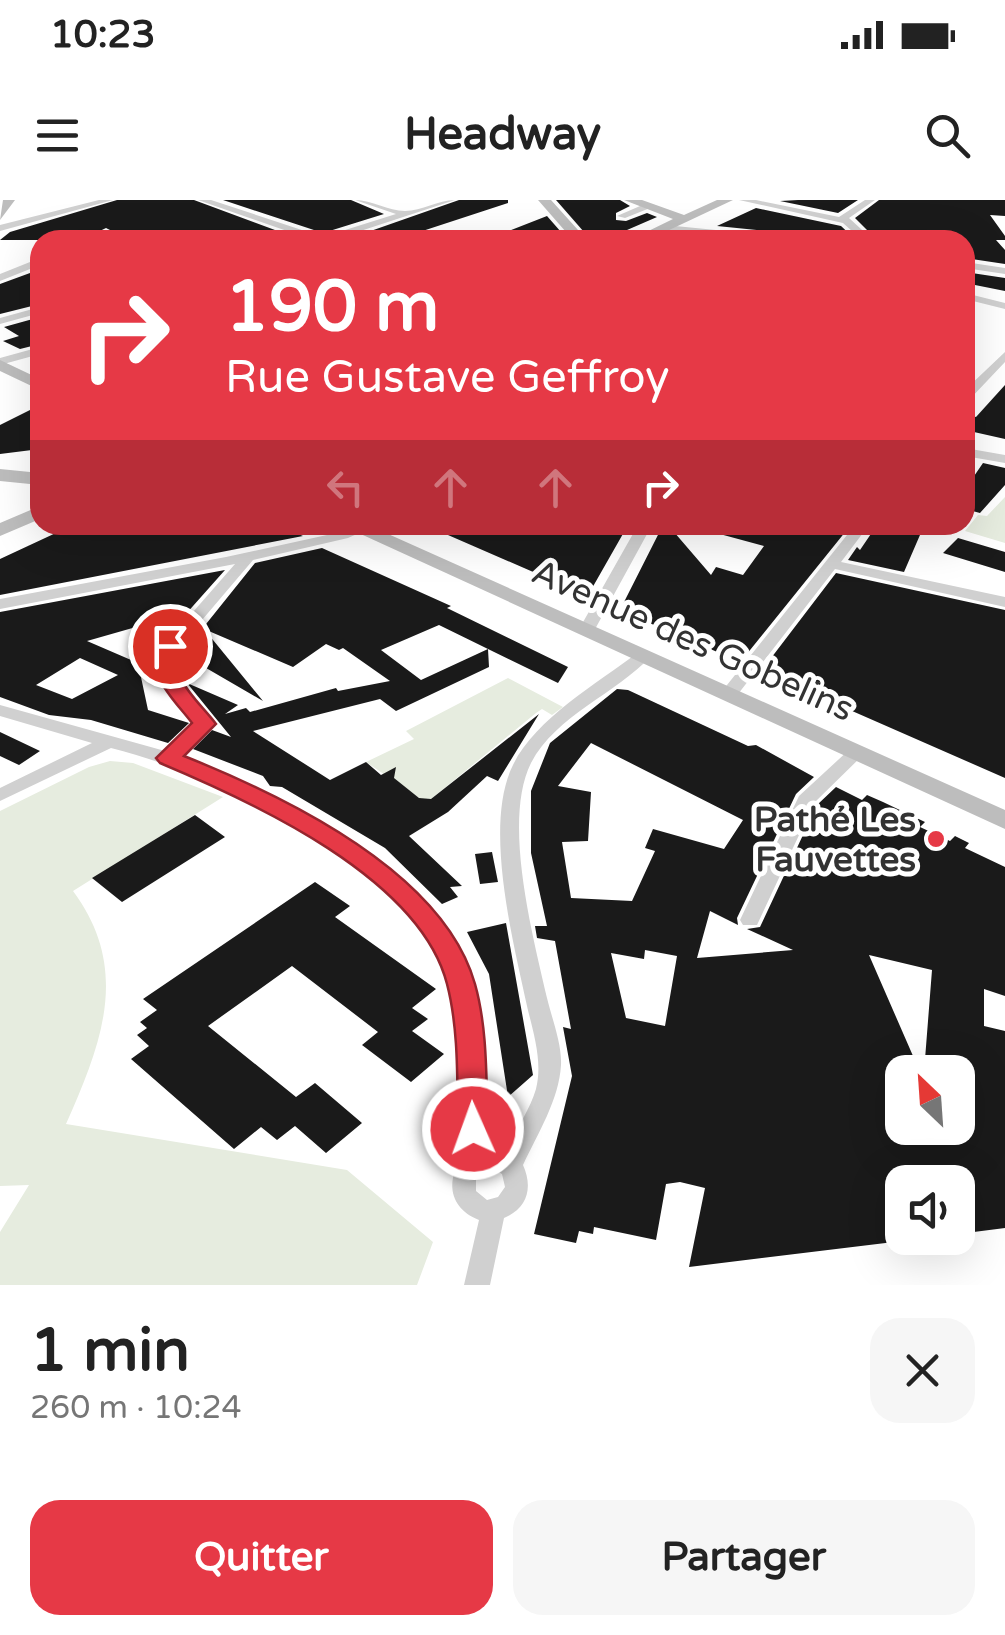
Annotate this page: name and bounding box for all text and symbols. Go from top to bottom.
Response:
text: 10:23 [50,12,155,58]
icon: menu [30,108,85,163]
text: Headway [404,108,601,162]
icon: search [920,108,975,163]
text: 190 m [225,266,439,350]
icon: right [60,270,190,400]
text: Rue Gustave Geffroy [225,351,669,405]
icon: left [318,460,373,515]
icon: ahead [423,460,478,515]
icon: ahead [528,460,583,515]
icon: right [633,460,688,515]
street label: Avenue des Gobelins [525,551,860,731]
pin [128,604,213,689]
icon: arrive [143,619,198,674]
place label: Pathé Les Fauvettes [754,799,916,881]
marker: Pathé Les Fauvettes [925,828,947,850]
north arrow [885,1055,975,1145]
map controls [885,1055,975,1255]
position arrow [421,1077,525,1181]
button: sound [885,1165,975,1255]
text: 1 min [30,1315,190,1387]
button: close [870,1318,975,1423]
text: 260 m · 10:24 [30,1389,242,1427]
button: Quitter [30,1500,493,1615]
button: Partager [513,1500,975,1615]

